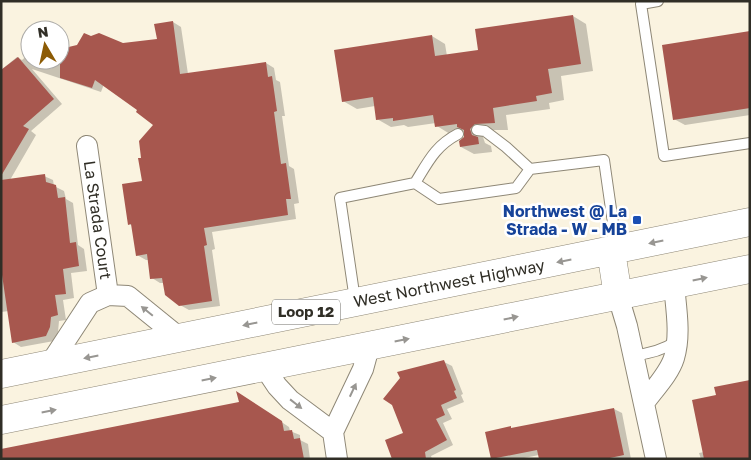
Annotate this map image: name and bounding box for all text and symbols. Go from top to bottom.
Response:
north arrow [20,20,70,70]
text: N [36,22,49,41]
street label: La Strada Court [80,159,116,281]
place label: Northwest @ La Strada - W - MB [503,201,627,239]
marker: Northwest @ La Strada - W - MB [631,214,643,226]
one-way arrow [648,238,664,246]
street label: West Northwest Highway [352,255,546,311]
one-way arrow [555,257,571,265]
one-way arrow [693,275,709,283]
road number: Loop 12 [272,300,340,324]
one-way arrow [141,306,154,317]
one-way arrow [504,314,519,322]
one-way arrow [242,320,258,328]
one-way arrow [395,336,411,344]
one-way arrow [82,353,98,361]
one-way arrow [201,375,217,383]
one-way arrow [349,383,357,397]
one-way arrow [289,398,302,409]
one-way arrow [41,407,57,415]

